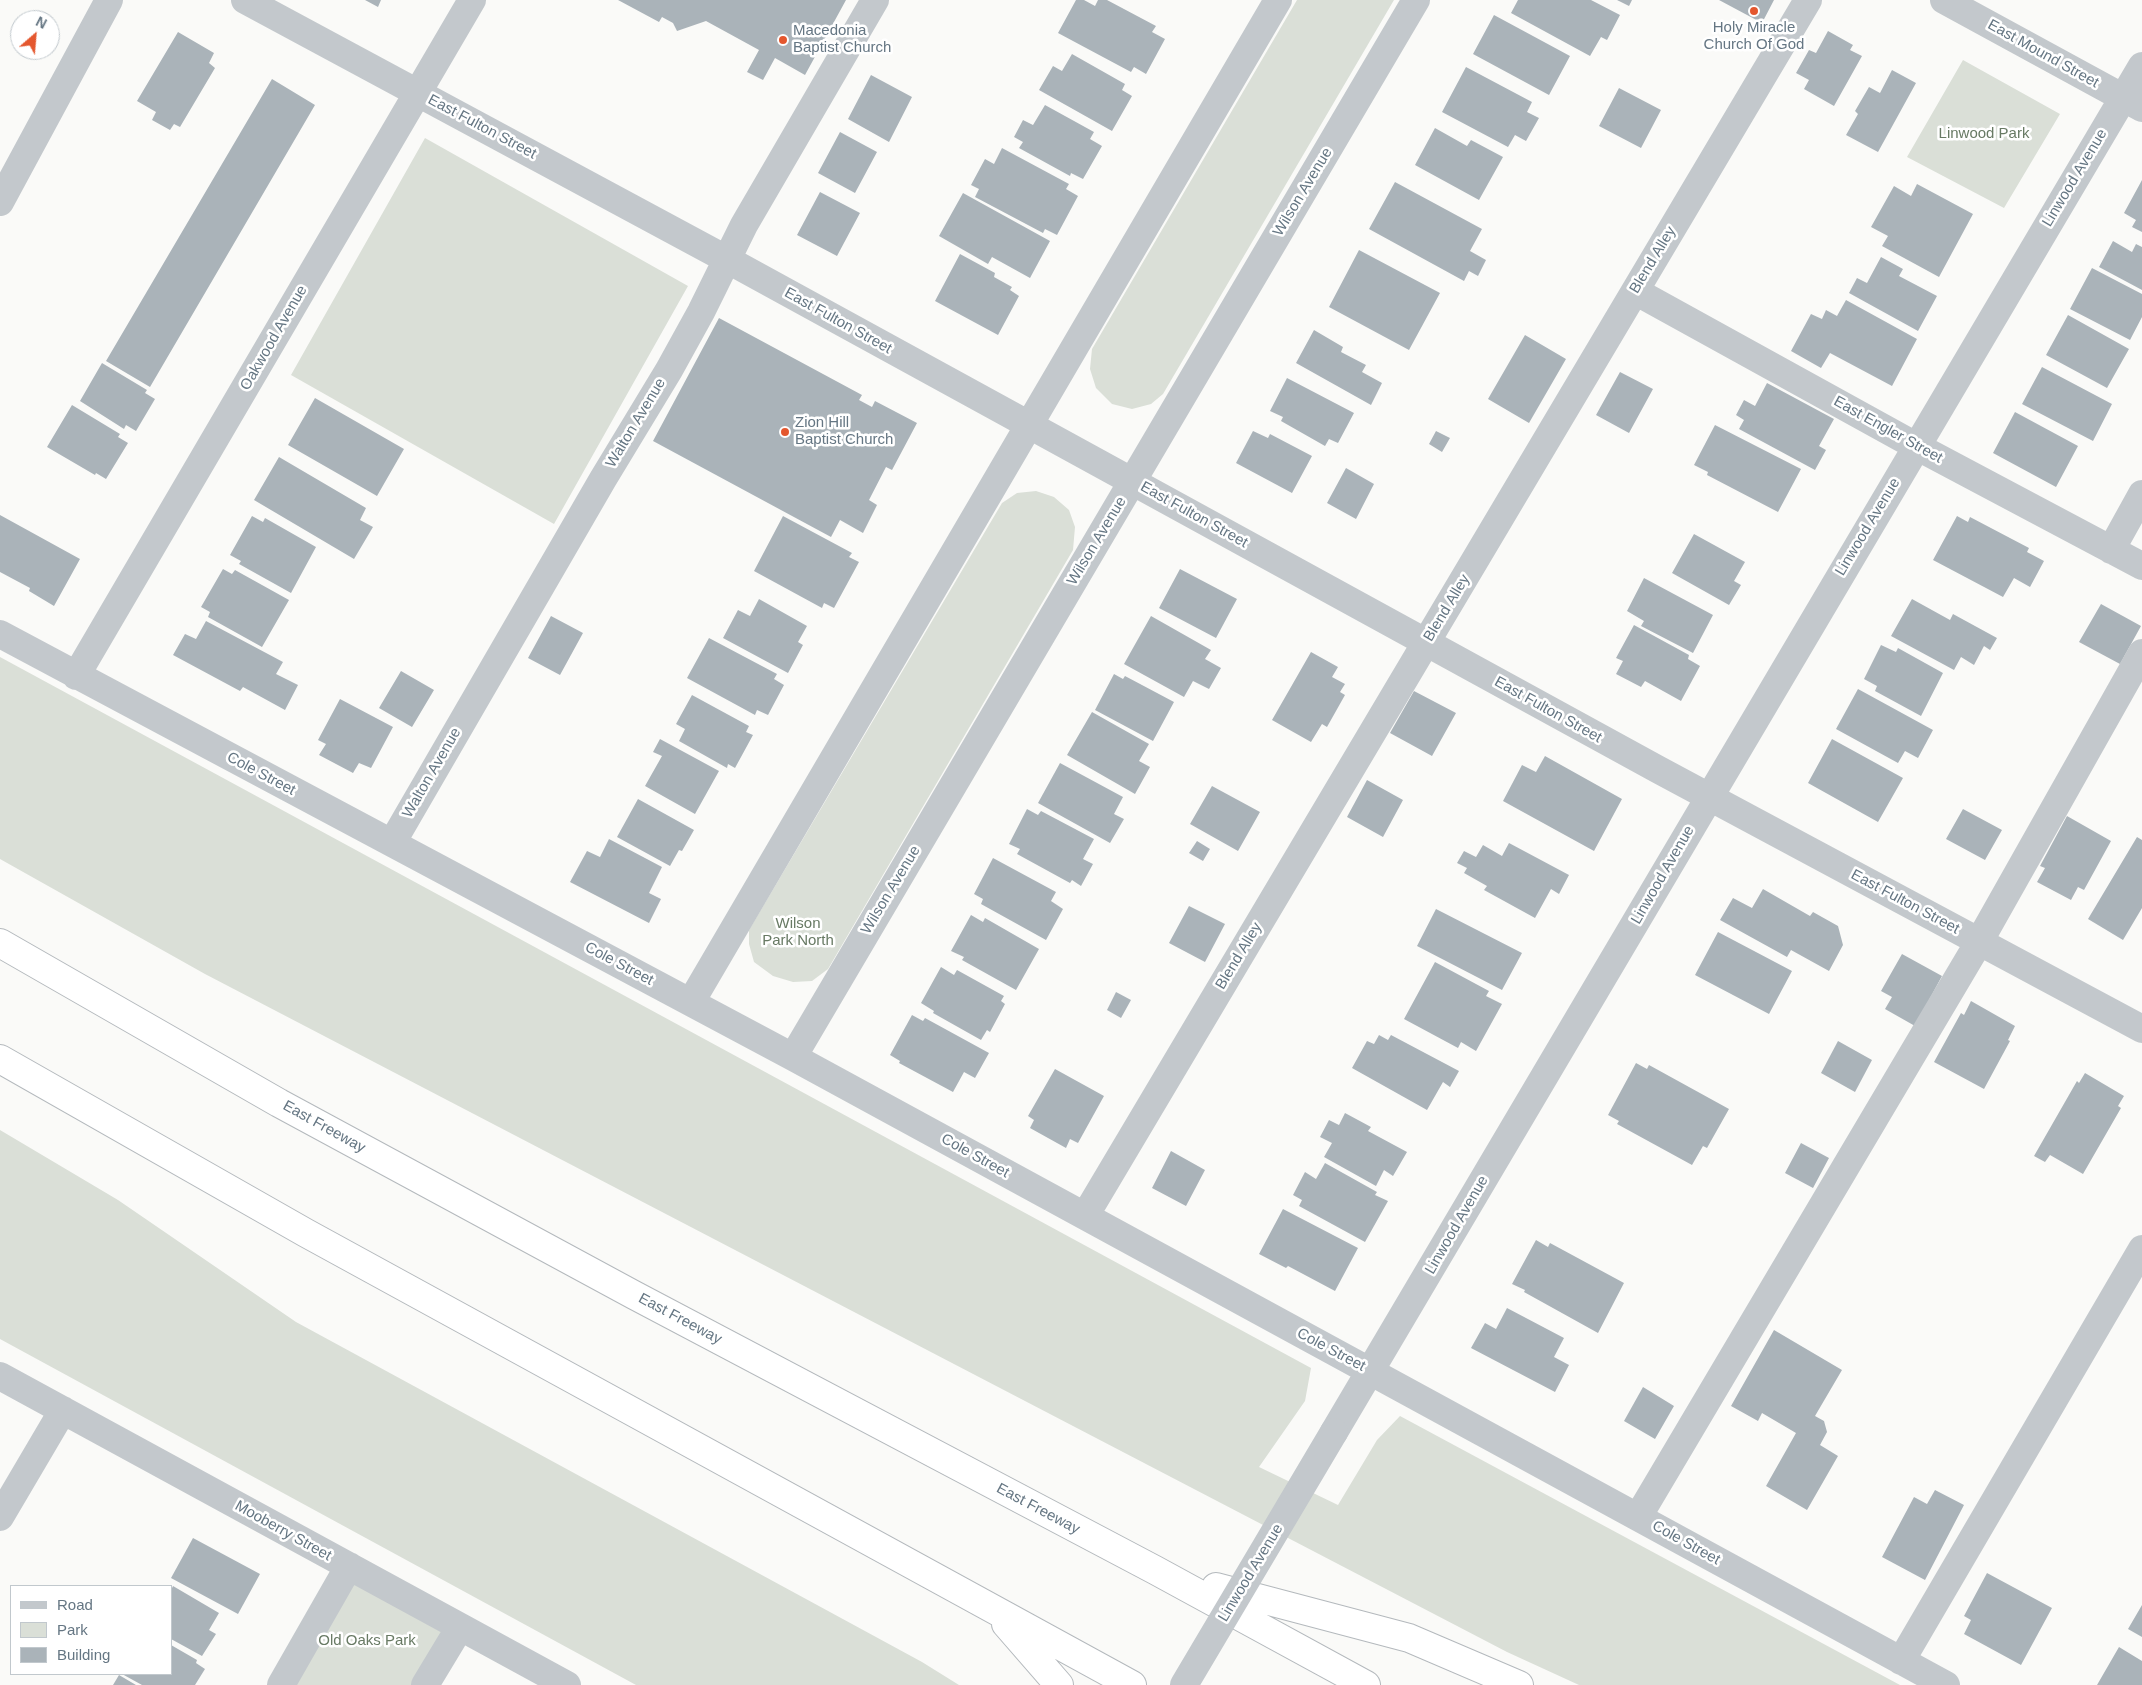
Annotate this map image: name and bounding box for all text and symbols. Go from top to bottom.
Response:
marker: Holy Miracle Church Of God [1748,5,1760,17]
north arrow [10,10,60,60]
text: N [33,13,49,32]
street label: East Mound Street [1984,16,2102,92]
place label: Holy Miracle Church Of God [1704,19,1804,54]
place label: Macedonia Baptist Church [793,22,891,57]
marker: Macedonia Baptist Church [777,34,789,46]
street label: East Fulton Street [425,91,539,163]
park label: Linwood Park [1939,125,2029,143]
street label: Linwood Avenue [2039,126,2111,230]
street label: Wilson Avenue [1270,145,1336,239]
street label: Blend Alley [1626,223,1680,297]
street label: Oakwood Avenue [237,282,311,394]
street label: East Fulton Street [781,284,895,358]
street label: Walton Avenue [602,375,670,471]
street label: East Engler Street [1830,393,1946,467]
place label: Zion Hill Baptist Church [795,414,893,449]
marker: Zion Hill Baptist Church [779,426,791,438]
street label: Linwood Avenue [1832,475,1904,579]
street label: East Fulton Street [1137,478,1251,552]
street label: Wilson Avenue [1064,494,1130,588]
street label: Blend Alley [1420,571,1474,645]
street label: East Fulton Street [1491,673,1605,747]
street label: Walton Avenue [399,725,465,821]
street label: Cole Street [224,748,298,800]
street label: Linwood Avenue [1628,823,1698,927]
street label: Wilson Avenue [858,843,924,937]
street label: East Fulton Street [1848,866,1962,938]
park label: Wilson Park North [762,915,834,950]
street label: Blend Alley [1212,919,1266,993]
street label: Cole Street [582,938,656,990]
street label: East Freeway [280,1097,368,1157]
street label: Cole Street [938,1130,1012,1182]
street label: Linwood Avenue [1422,1173,1492,1277]
street label: East Freeway [635,1290,725,1348]
street label: Cole Street [1294,1324,1368,1376]
street label: East Freeway [993,1480,1083,1538]
street label: Mooberry Street [232,1497,334,1565]
street label: Cole Street [1649,1517,1723,1569]
street label: Linwood Avenue [1215,1521,1287,1625]
legend [10,1585,172,1675]
text: Road [57,1596,93,1613]
text: Park [57,1621,88,1638]
park label: Old Oaks Park [318,1632,416,1650]
text: Building [57,1646,110,1663]

